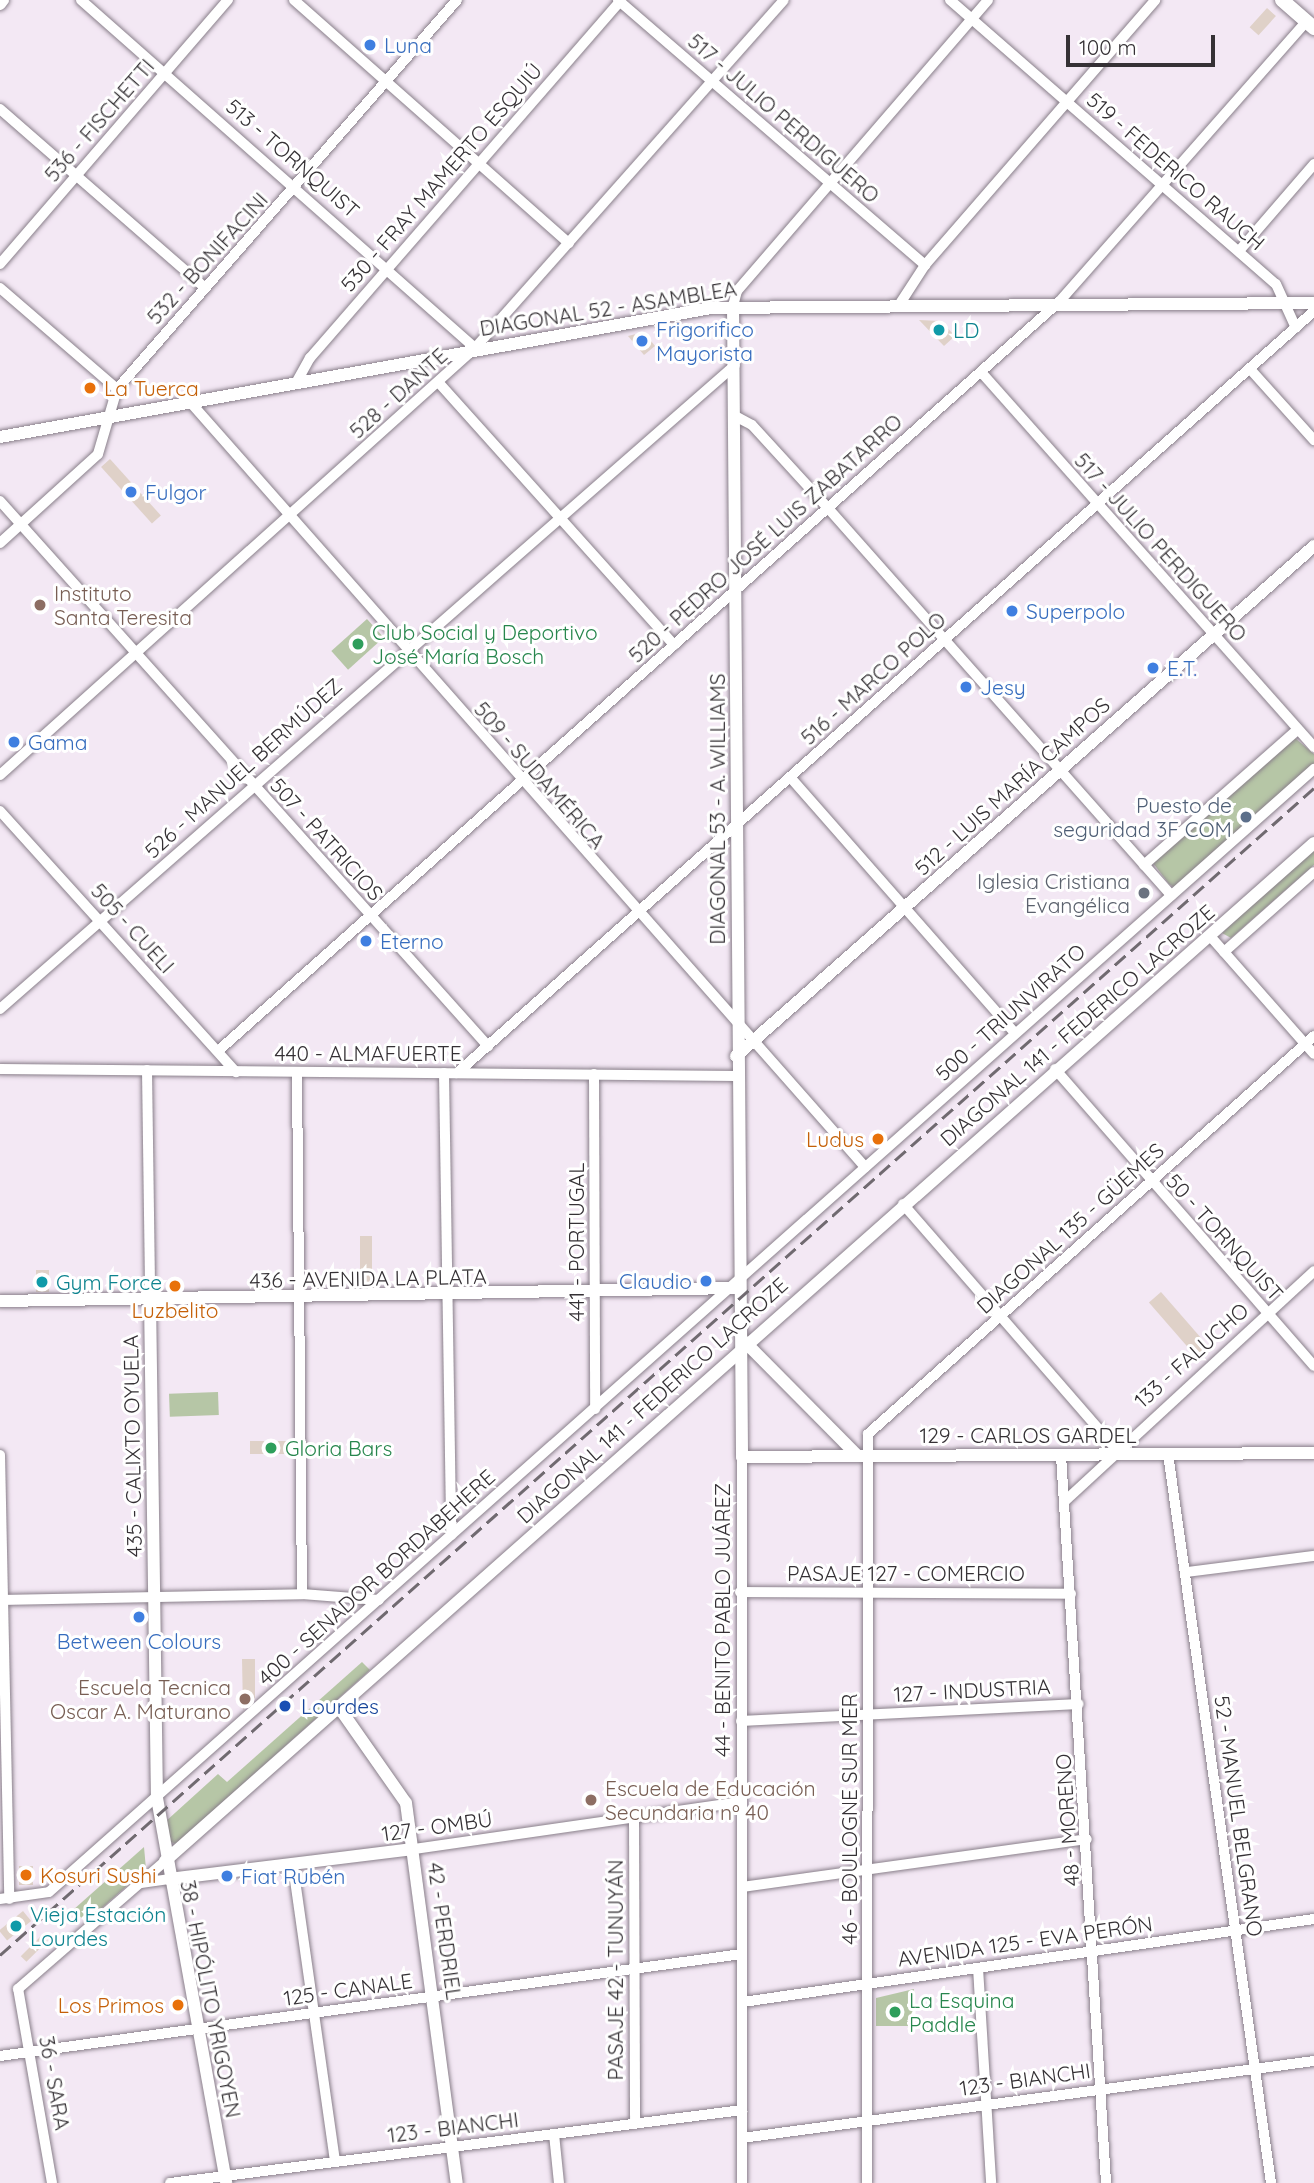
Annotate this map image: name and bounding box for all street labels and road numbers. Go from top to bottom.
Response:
street label: 517 - JULIO PERDIGUERO [683,28,885,208]
street label: 536 - FISCHETTI [39,53,159,187]
street label: 530 - FRAY MAMERTO ESQUIÚ [335,58,547,296]
street label: 519 - FEDERICO RAUCH [1082,87,1270,255]
street label: 513 - TORNQUIST [221,93,365,223]
street label: 532 - BONIFACINI [141,187,273,329]
street label: DIAGONAL 52 - ASAMBLEA [478,275,738,341]
street label: 528 - DANTE [344,343,452,443]
street label: 520 - PEDRO JOSÉ LUIS ZABATARRO [623,409,907,667]
street label: 517 - JULIO PERDIGUERO [1070,447,1252,647]
street label: 516 - MARCO POLO [795,606,951,750]
street label: 526 - MANUEL BERMÚDEZ [139,673,347,863]
street label: DIAGONAL 53 - A. WILLIAMS [704,673,730,945]
street label: 512 - LUIS MARÍA CAMPOS [909,692,1115,880]
street label: 509 - SUDAMÉRICA [469,696,611,854]
street label: 507 - PATRICIOS [265,772,389,906]
street label: 505 - CUELI [86,878,180,978]
street label: DIAGONAL 141 - FEDERICO LACROZE [935,899,1219,1151]
street label: 500 - TRIUNVIRATO [930,938,1090,1086]
street label: 440 - ALMAFUERTE [274,1040,462,1066]
street label: DIAGONAL 135 - GÜEMES [971,1137,1169,1319]
street label: 441 - PORTUGAL [563,1163,589,1321]
street label: 50 - TORNQUIST [1161,1168,1289,1306]
street label: 436 - AVENIDA LA PLATA [249,1263,487,1293]
street label: DIAGONAL 141 - FEDERICO LACROZE [512,1272,792,1528]
street label: 133 - FALUCHO [1129,1297,1253,1413]
street label: 435 - CALIXTO OYUELA [117,1335,147,1557]
street label: 129 - CARLOS GARDEL [919,1422,1137,1448]
street label: 400 - SENADOR BORDABEHERE [252,1464,500,1690]
street label: 44 - BENITO PABLO JUÁREZ [709,1483,735,1757]
street label: PASAJE 127 - COMERCIO [787,1560,1025,1586]
street label: 127 - INDUSTRIA [893,1673,1051,1707]
street label: 46 - BOULOGNE SUR MER [836,1693,862,1945]
street label: 52 - MANUEL BELGRANO [1210,1694,1268,1938]
street label: 48 - MORENO [1050,1753,1084,1887]
street label: 127 - OMBÚ [380,1806,494,1846]
street label: PASAJE 42 - TUNUYÁN [602,1859,628,2081]
street label: 42 - PERDRIEL [423,1861,467,2001]
street label: 38 - HIPÓLITO YRIGOYEN [176,1878,246,2120]
street label: AVENIDA 125 - EVA PERÓN [896,1911,1154,1971]
street label: 125 - CANALE [282,1967,414,2011]
street label: 36 - SARA [34,2034,76,2132]
street label: 123 - BIANCHI [958,2057,1092,2101]
street label: 123 - BIANCHI [386,2106,520,2148]

